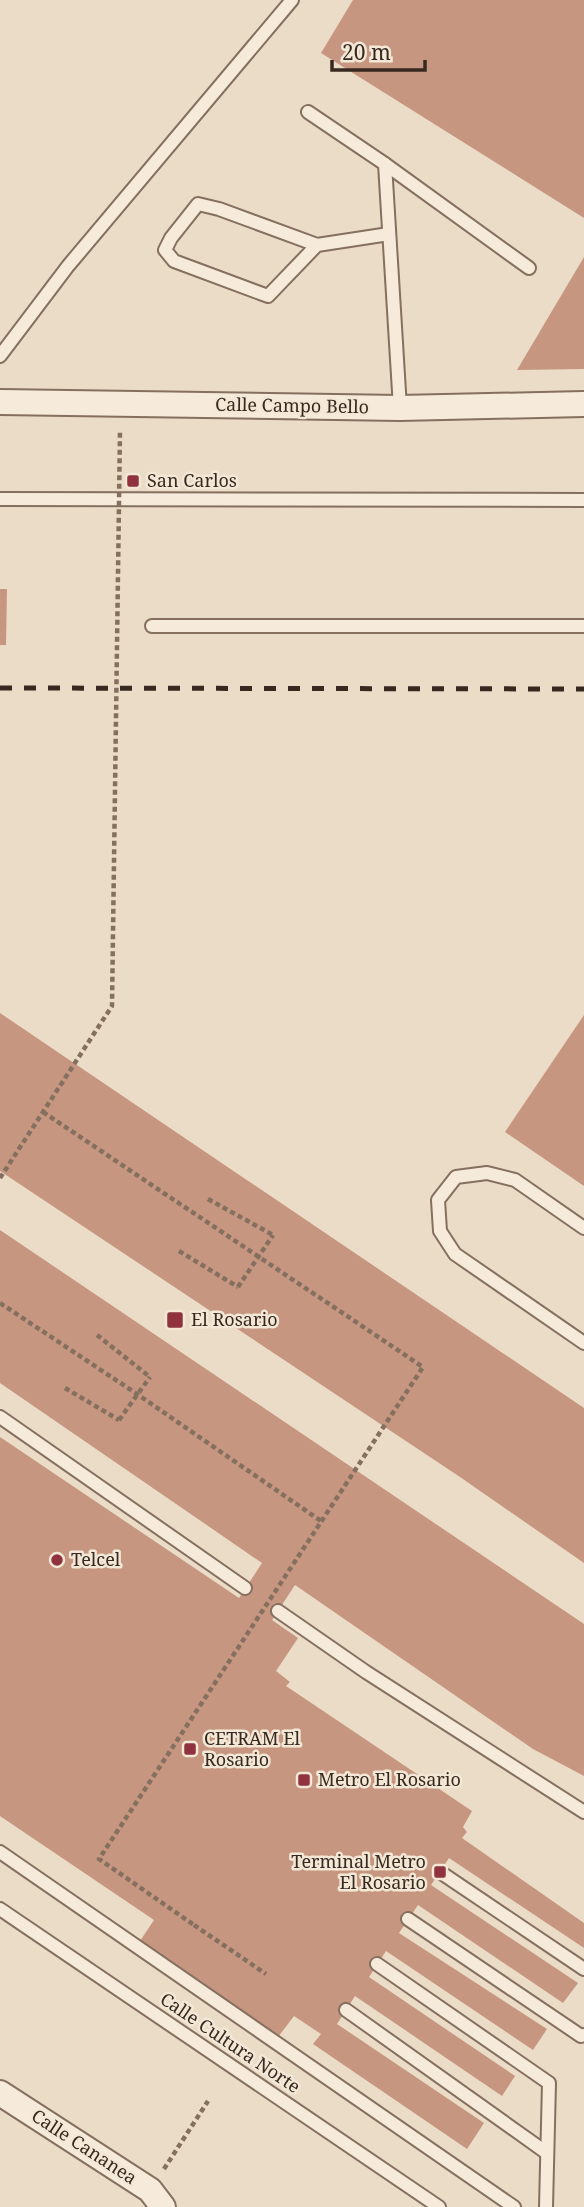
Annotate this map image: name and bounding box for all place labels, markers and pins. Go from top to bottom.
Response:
place label: San Carlos [147,468,237,492]
marker: San Carlos [125,473,141,489]
place label: El Rosario [191,1307,278,1331]
marker: El Rosario [165,1310,185,1330]
place label: Telcel [71,1547,121,1571]
marker: Telcel [49,1552,65,1568]
place label: CETRAM El Rosario [204,1726,301,1771]
marker: CETRAM El Rosario [182,1741,198,1757]
place label: Metro El Rosario [318,1767,461,1791]
marker: Metro El Rosario [296,1772,312,1788]
place label: Terminal Metro El Rosario [291,1849,426,1894]
marker: Terminal Metro El Rosario [432,1864,448,1880]

